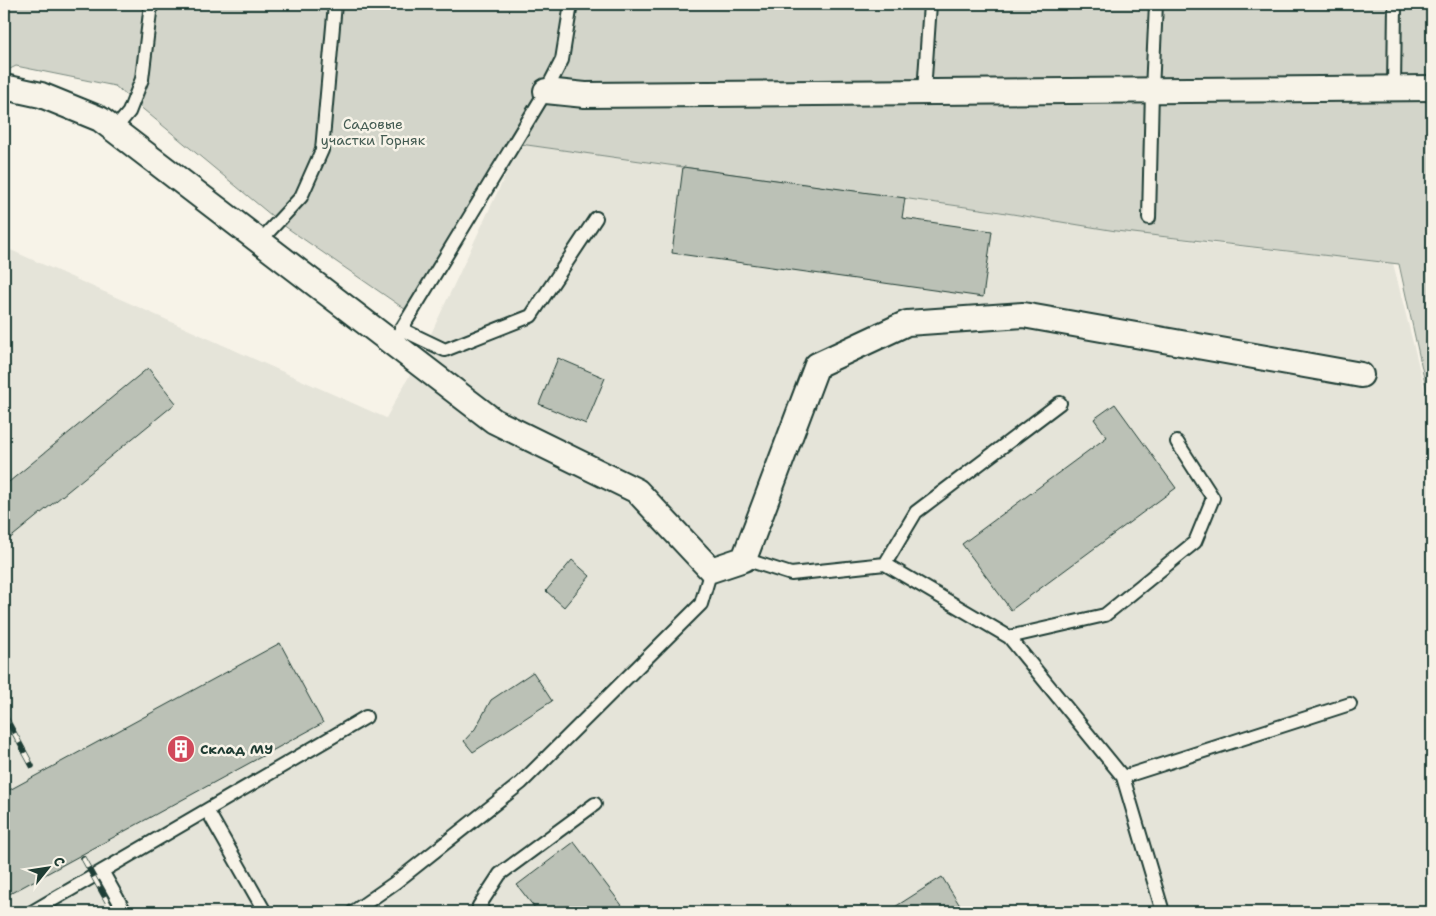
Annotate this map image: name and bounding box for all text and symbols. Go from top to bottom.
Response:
park label: Садовые участки Горняк [321,115,426,149]
building icon: Склад МУ [166,734,196,764]
place label: Склад МУ [200,740,273,758]
north arrow [22,844,72,894]
text: С [49,853,69,870]

